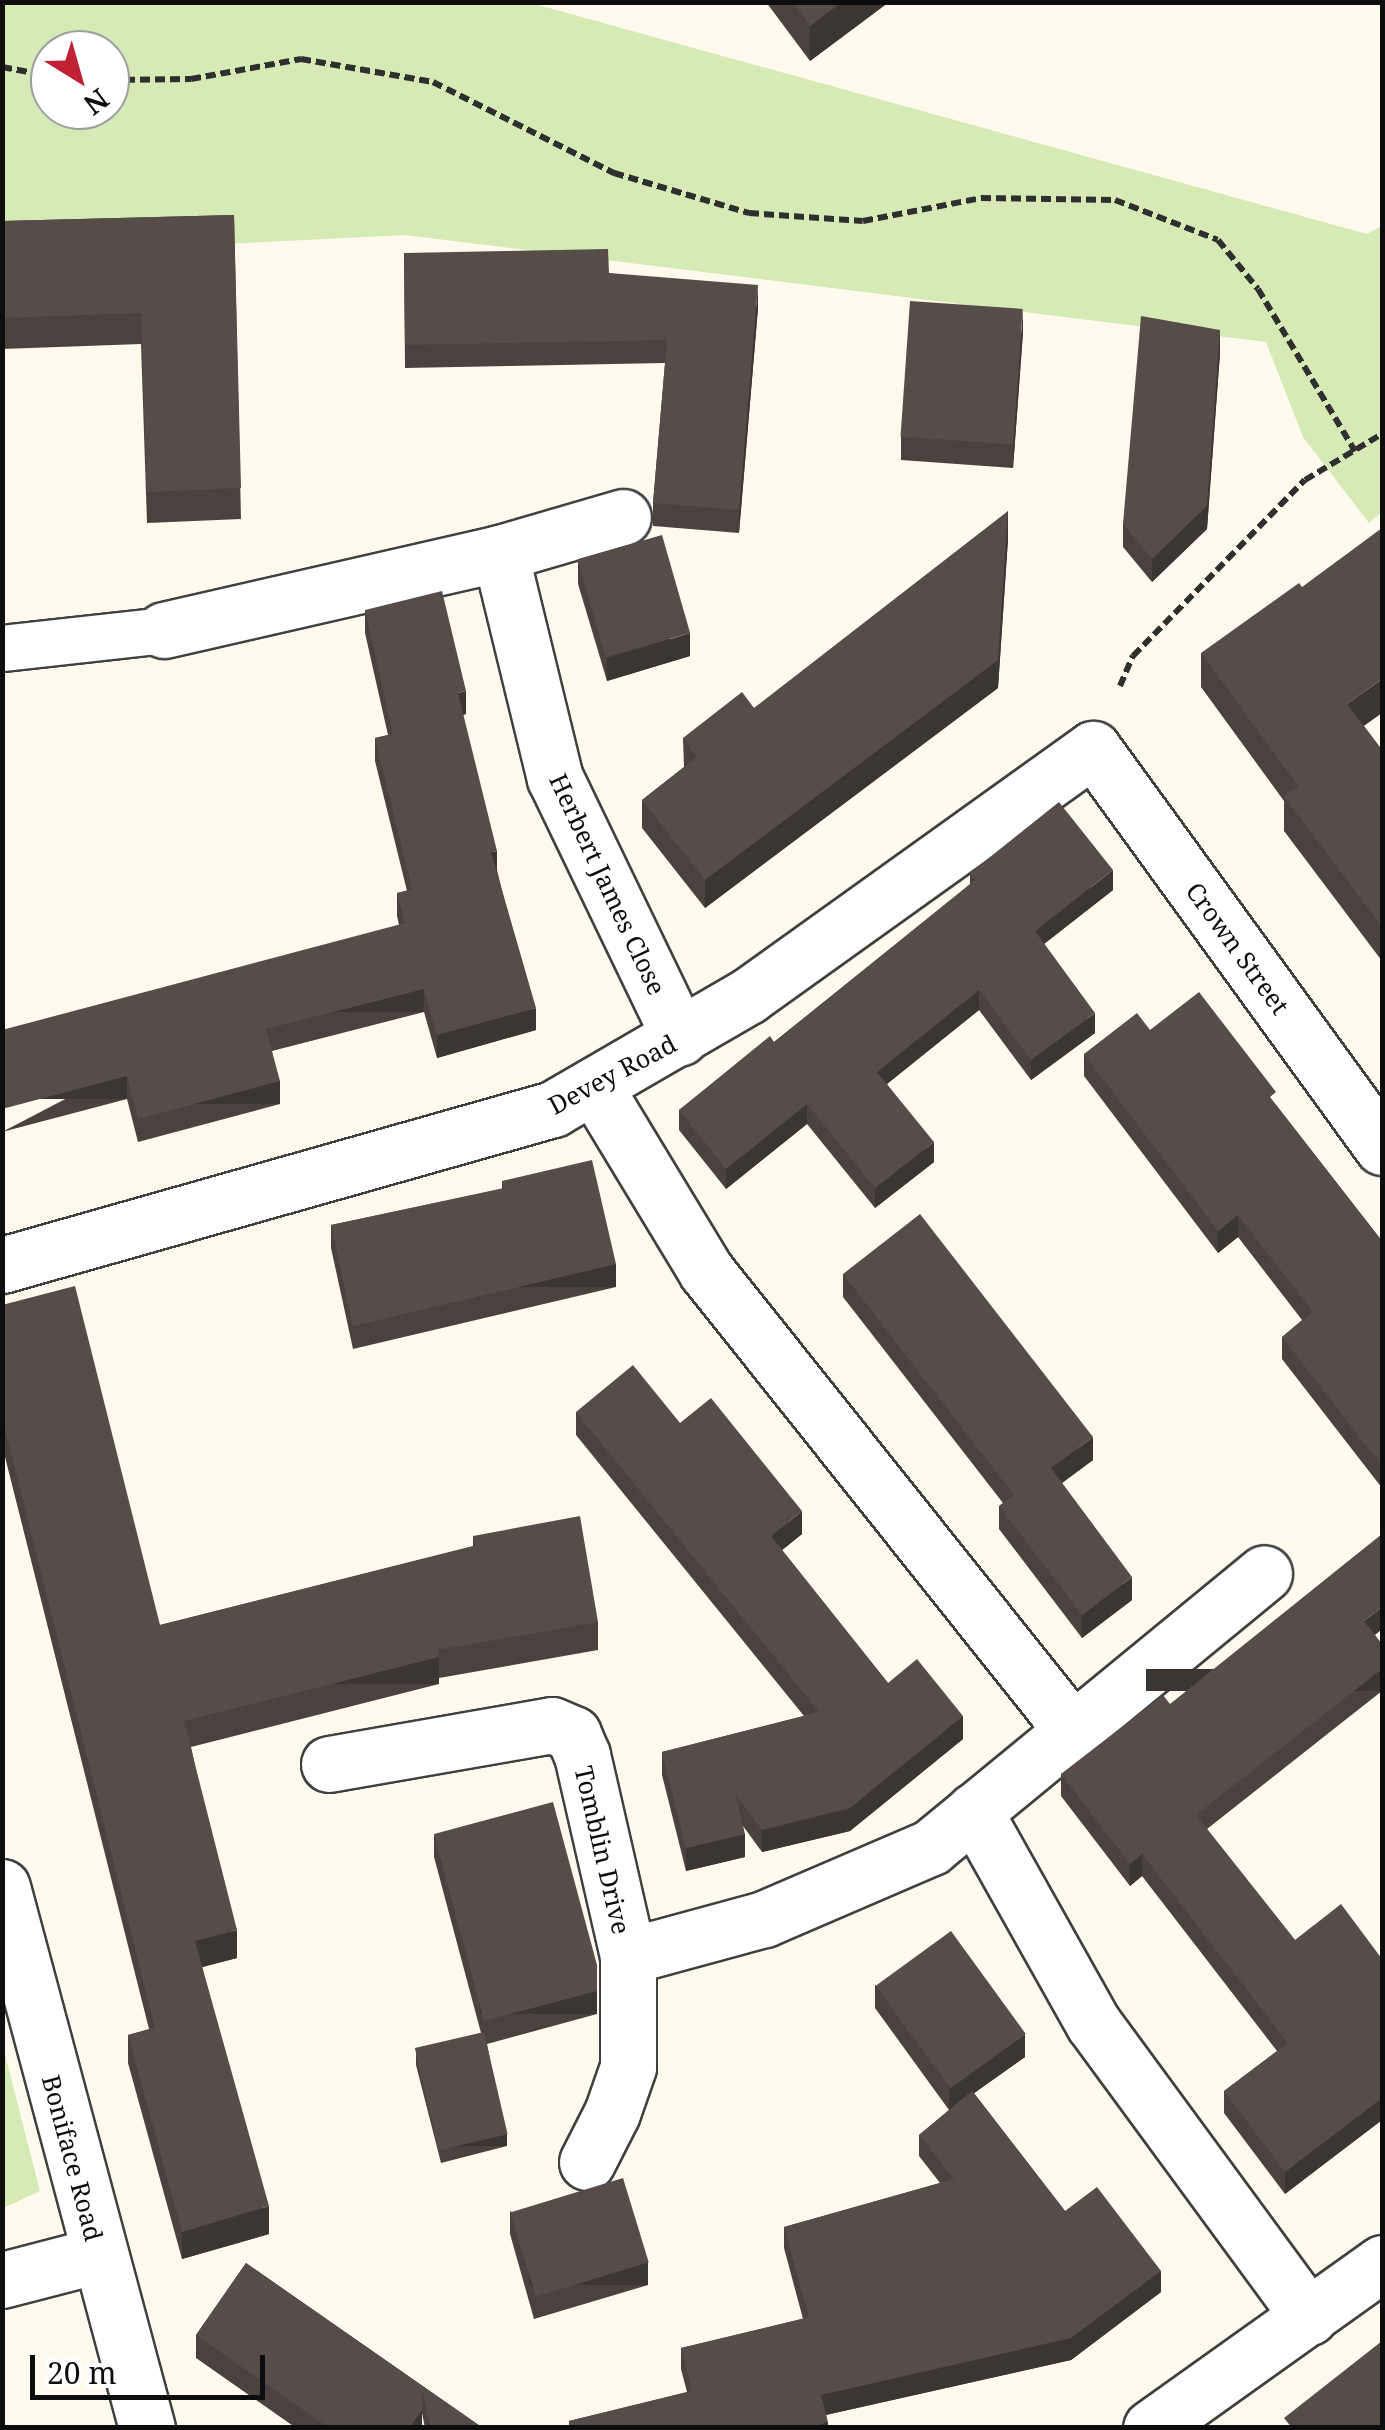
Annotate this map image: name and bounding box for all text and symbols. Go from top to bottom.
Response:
north arrow [30,30,130,130]
text: N [77,81,117,124]
street label: Herbert James Close [544,769,672,999]
street label: Crown Street [1180,876,1296,1020]
street label: Devey Road [543,1028,681,1120]
street label: Tomblin Drive [569,1763,637,1937]
street label: Boniface Road [36,2072,110,2244]
scale bar [35,2335,270,2397]
text: 20 m [47,2352,117,2393]

